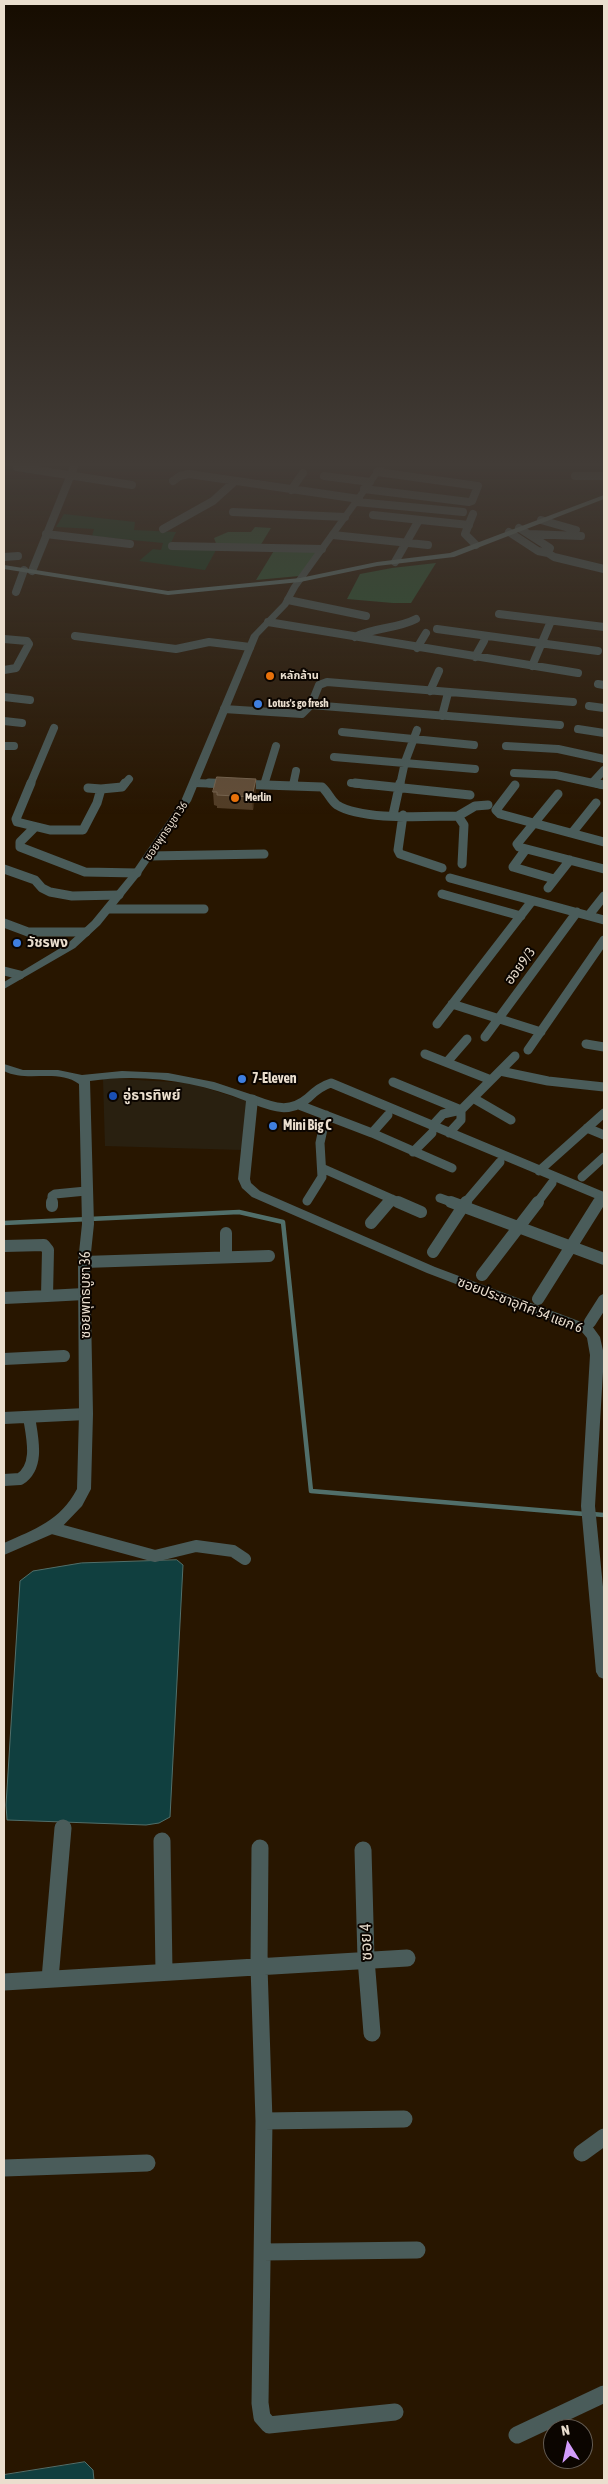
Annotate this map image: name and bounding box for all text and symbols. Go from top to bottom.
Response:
place label: หลักล้าน [280,669,319,683]
marker: หลักล้าน [264,670,276,682]
place label: Lotus's go fresh [268,697,329,711]
marker: Lotus's go fresh [252,698,264,710]
place label: Merlin [245,791,271,805]
marker: Merlin [229,792,241,804]
street label: ซอยพุทธบูชา 36 [141,799,191,863]
place label: วัชรพง [27,935,68,951]
marker: วัชรพง [11,937,23,949]
street label: ฮอย9/3 [501,944,539,988]
place label: 7-Eleven [252,1071,297,1087]
marker: 7-Eleven [236,1073,248,1085]
place label: อู่ธารทิพย์ [123,1088,180,1104]
marker: อู่ธารทิพย์ [107,1090,119,1102]
place label: Mini Big C [283,1118,332,1134]
marker: Mini Big C [267,1120,279,1132]
street label: ซอยพุทธบูชา 36 [78,1252,94,1338]
street label: ซอยประชาอุทิศ 54 แยก 6 [455,1273,585,1337]
street label: ซอย 4 [356,1923,376,1961]
north arrow [543,2419,593,2469]
text: N [560,2422,571,2439]

